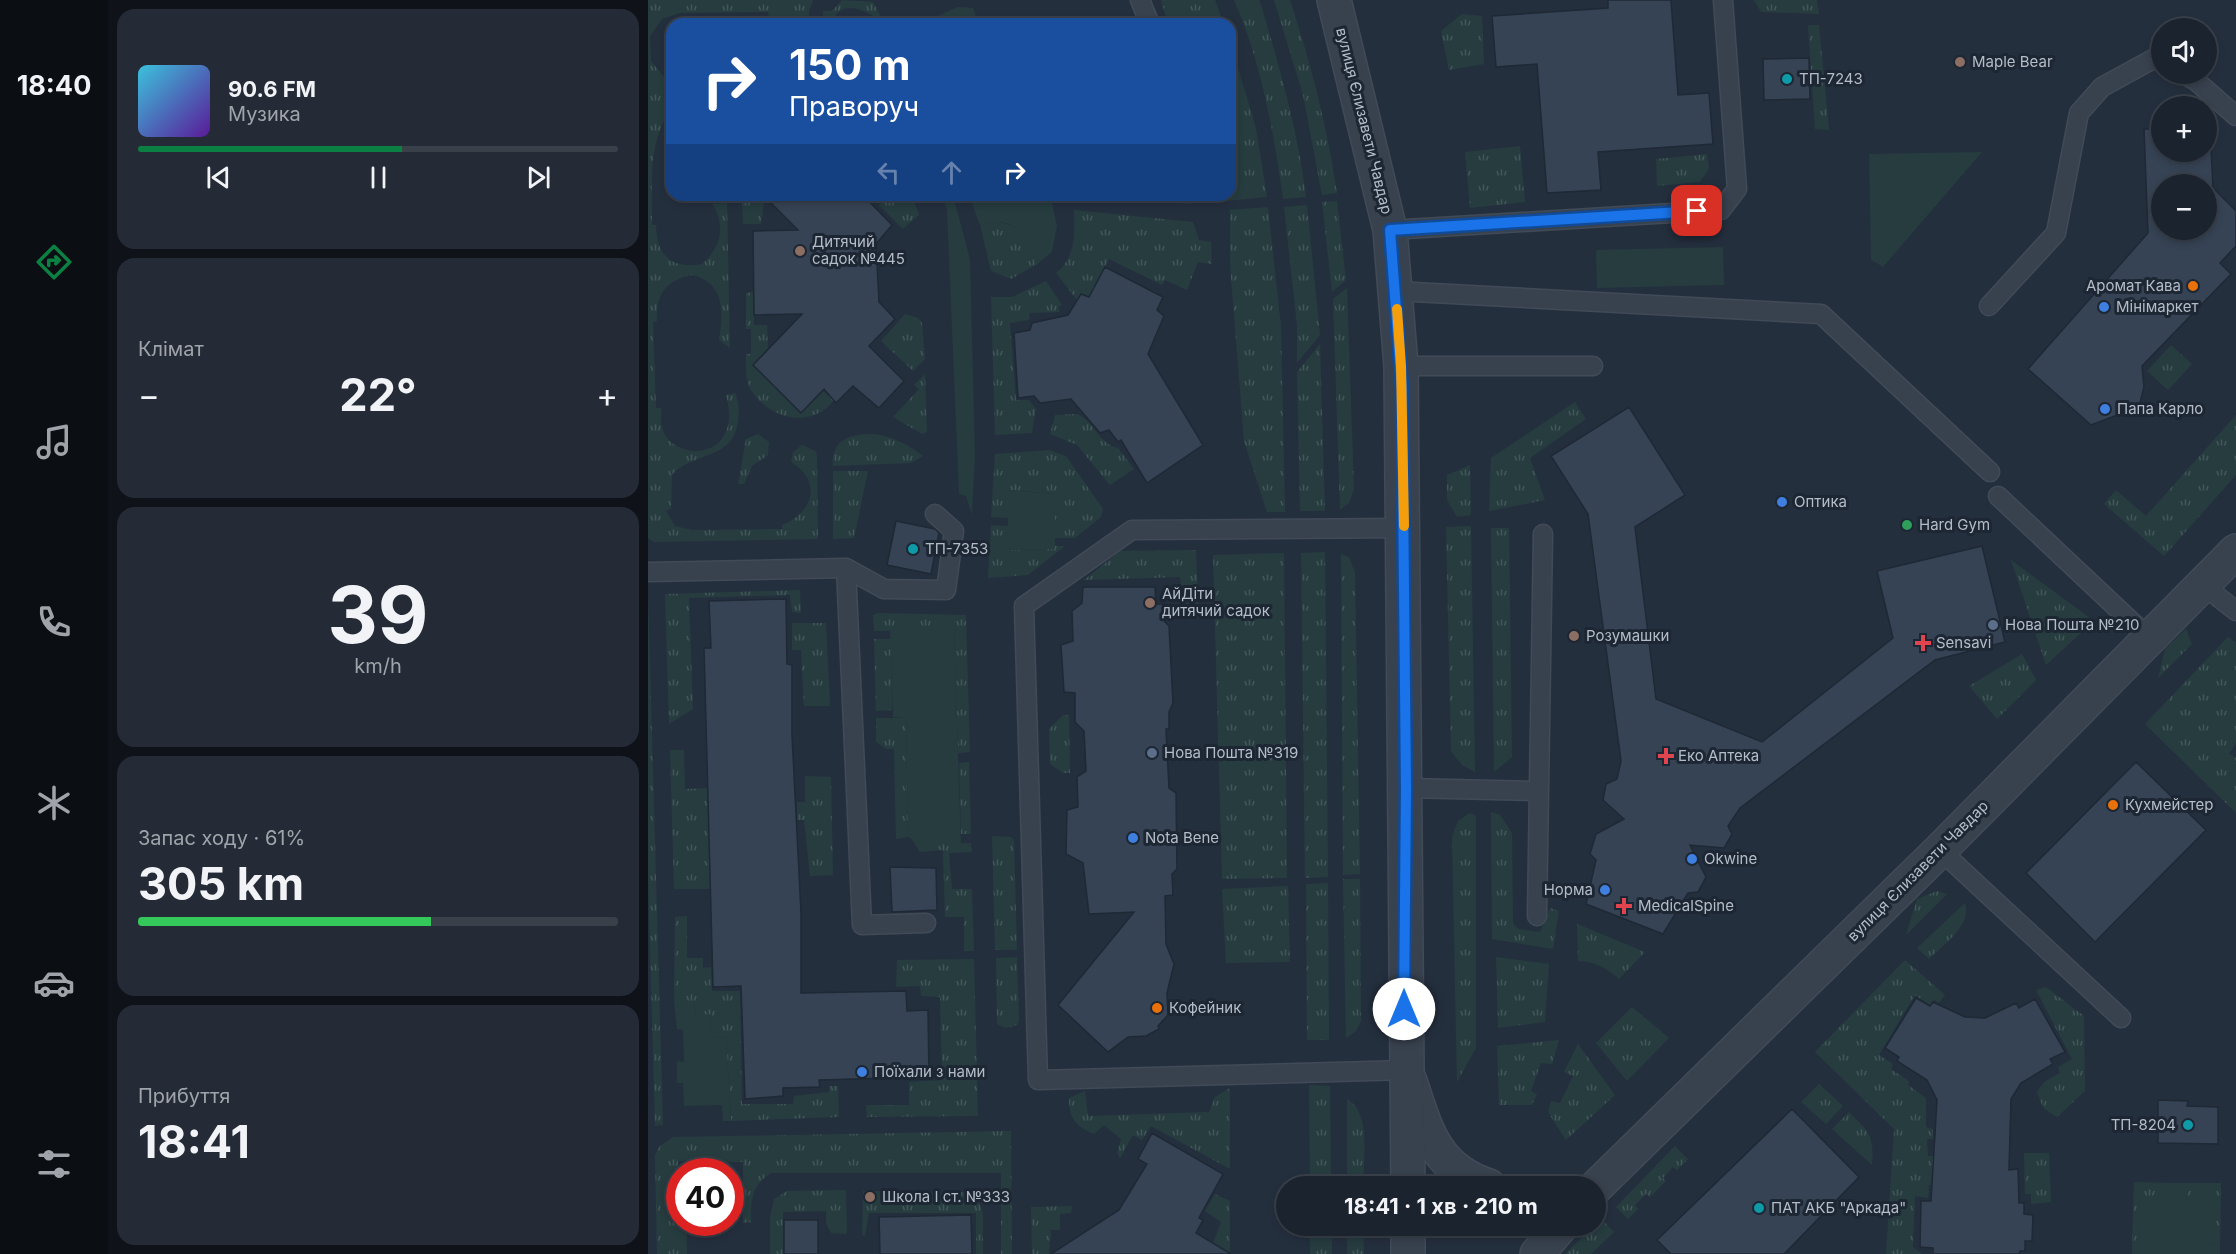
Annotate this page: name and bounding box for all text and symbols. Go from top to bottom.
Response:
map controls [2151,18,2217,240]
button: sound [2151,18,2217,84]
street label: вулиця Єлизавети Чавдар [1332,26,1397,216]
text: 150 m [789,39,911,90]
icon: right [690,42,768,120]
place label: Maple Bear [1972,52,2053,71]
marker: Maple Bear [1953,55,1967,69]
text: 18:40 [17,69,91,102]
place label: ТП-7243 [1799,69,1863,88]
marker: ТП-7243 [1780,72,1794,86]
text: 90.6 FM [228,76,316,102]
text: Праворуч [789,90,919,123]
button: + [2151,96,2217,162]
text: Музика [228,102,301,126]
icon: left [872,156,905,189]
icon: ahead [935,156,968,189]
icon: right [998,156,1031,189]
icon: previous [202,161,235,194]
icon: pause [362,161,395,194]
icon: next [522,161,555,194]
button: − [2151,174,2217,240]
pin [1671,185,1722,236]
icon: arrive [1680,194,1713,227]
place label: Дитячий садок №445 [812,232,905,268]
icon: directions [33,241,75,283]
marker: Дитячий садок №445 [793,244,807,258]
place label: Аромат Кава [2086,276,2181,295]
marker: Аромат Кава [2186,279,2200,293]
place label: Мінімаркет [2116,297,2198,316]
marker: Мінімаркет [2097,300,2111,314]
text: Клімат [138,337,204,361]
text: 22° [339,367,417,422]
text: − [138,375,160,415]
text: + [596,375,618,415]
place label: Папа Карло [2117,399,2203,418]
marker: Папа Карло [2098,402,2112,416]
icon: music [33,421,75,463]
place label: Оптика [1794,492,1847,511]
marker: Оптика [1775,495,1789,509]
place label: Hard Gym [1919,515,1990,534]
marker: Hard Gym [1900,518,1914,532]
place label: ТП-7353 [925,539,988,558]
marker: ТП-7353 [906,542,920,556]
text: 39 [327,567,429,662]
place label: АйДіти дитячий садок [1162,584,1270,620]
marker: АйДіти дитячий садок [1143,596,1157,610]
icon: phone [33,601,75,643]
place label: Нова Пошта №210 [2005,615,2139,634]
marker: Нова Пошта №210 [1986,618,2000,632]
place label: Розумашки [1586,626,1669,645]
marker: Розумашки [1567,629,1581,643]
place label: Sensavi [1936,633,1991,652]
marker: Sensavi [1914,634,1932,652]
text: km/h [354,654,402,678]
place label: Нова Пошта №319 [1164,743,1298,762]
marker: Нова Пошта №319 [1145,746,1159,760]
place label: Еко Аптека [1678,746,1759,765]
marker: Еко Аптека [1659,749,1673,763]
icon: climate [33,782,75,824]
place label: Кухмейстер [2125,795,2214,814]
street label: вулиця Єлизавети Чавдар [1843,796,1992,945]
marker: Кухмейстер [2106,798,2120,812]
text: Запас ходу · 61% [138,826,305,850]
place label: Nota Bene [1145,828,1219,847]
marker: Nota Bene [1126,831,1140,845]
place label: Okwine [1704,849,1757,868]
marker: Okwine [1685,852,1699,866]
text: 305 km [138,856,304,911]
place label: Норма [1544,880,1593,899]
marker: Норма [1598,883,1612,897]
place label: MedicalSpine [1638,896,1734,915]
marker: MedicalSpine [1615,897,1633,915]
icon: car [33,962,75,1004]
position arrow [1372,977,1436,1041]
place label: Кофейник [1169,998,1241,1017]
marker: Кофейник [1150,1001,1164,1015]
place label: Поїхали з нами [874,1062,985,1081]
marker: Поїхали з нами [855,1065,869,1079]
text: Прибуття [138,1084,230,1108]
text: 18:41 [138,1114,250,1169]
place label: ТП-8204 [2111,1115,2176,1134]
marker: ТП-8204 [2181,1118,2195,1132]
icon: filters [33,1143,75,1185]
speed limit sign: 40 [666,1158,744,1236]
place label: Школа І ст. №333 [882,1187,1010,1206]
marker: Школа І ст. №333 [863,1190,877,1204]
text: 18:41 · 1 хв · 210 m [1344,1193,1538,1219]
place label: ПАТ АКБ "Аркада" [1771,1198,1906,1217]
marker: ПАТ АКБ "Аркада" [1752,1201,1766,1215]

